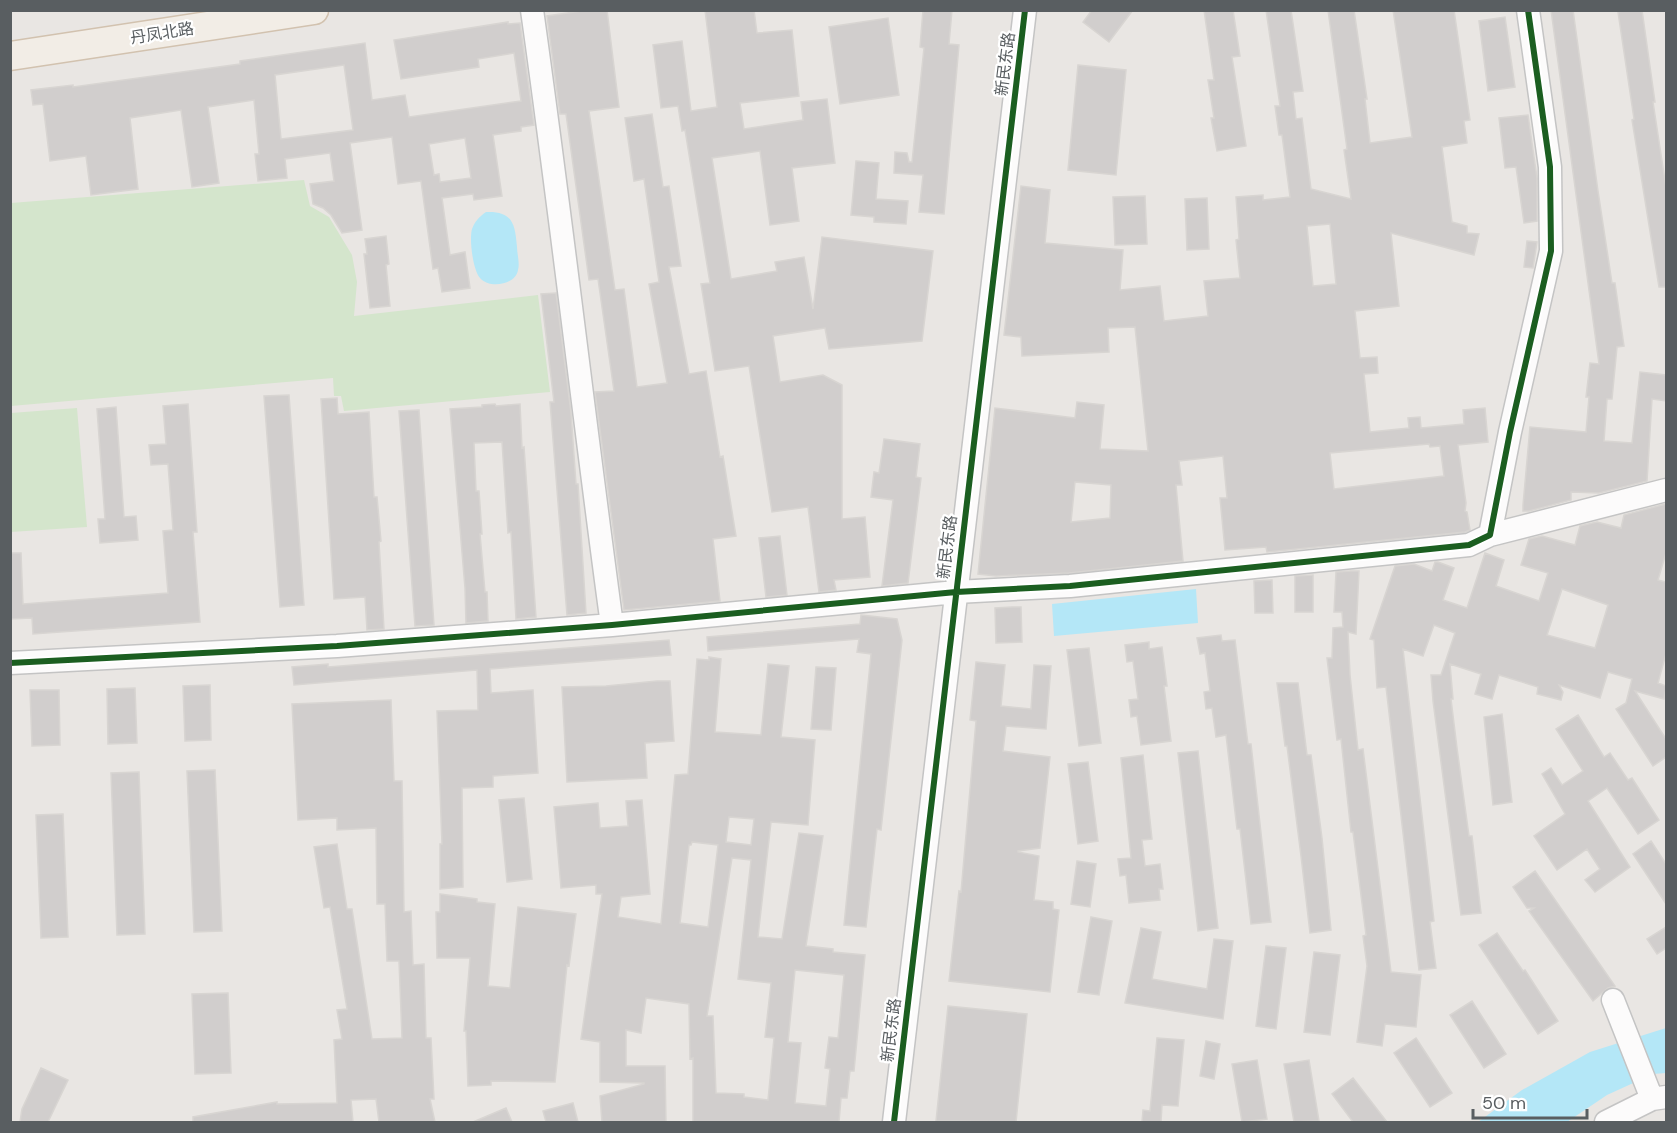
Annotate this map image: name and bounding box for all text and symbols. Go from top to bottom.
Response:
street label: 丹凤北路 [129,18,195,48]
street label: 新民东路 [991,31,1019,97]
street label: 新民东路 [933,514,961,580]
street label: 新民东路 [877,997,905,1063]
scale bar [1473,1082,1587,1120]
text: 50 m [1482,1091,1526,1115]

